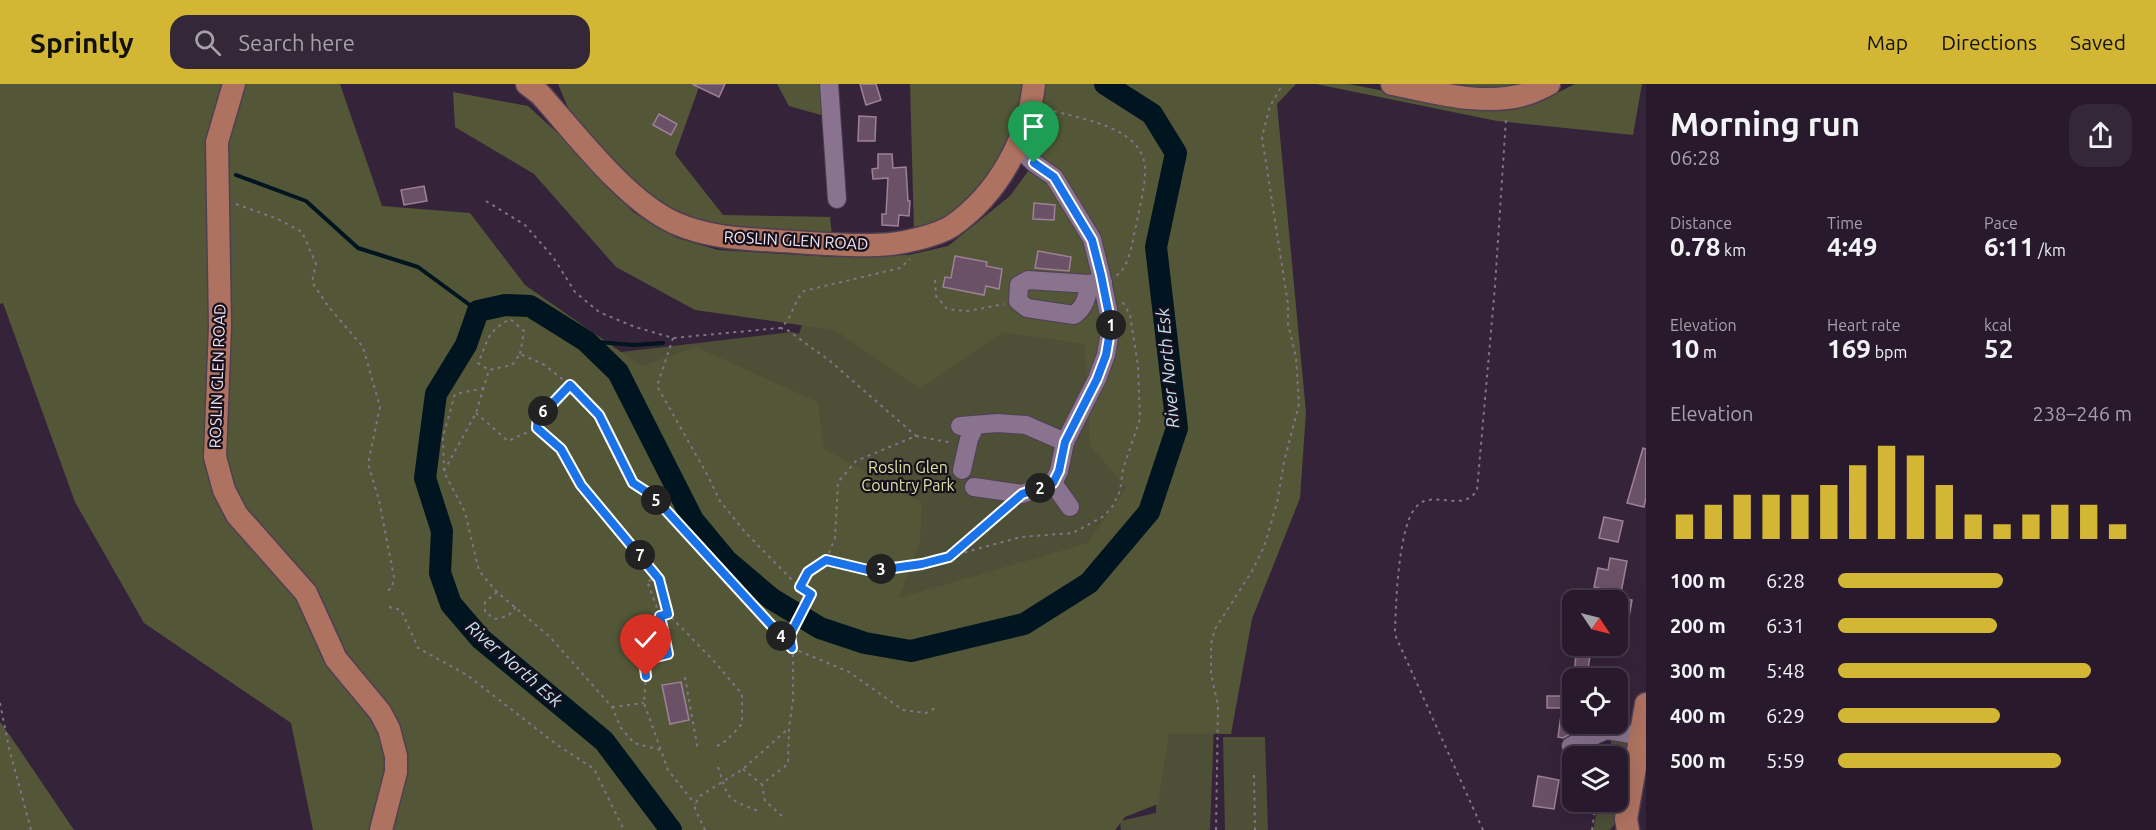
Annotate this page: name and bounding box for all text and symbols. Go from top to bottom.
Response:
search box [170,15,590,69]
icon: search [191,26,224,59]
text: Sprintly [30,27,134,58]
text: Search here [239,30,355,55]
text: Map [1867,30,1908,54]
text: Directions [1941,30,2037,54]
text: Saved [2070,30,2126,54]
pin [1008,101,1059,163]
button: share [2069,104,2132,167]
text: Morning run [1670,105,1860,142]
icon: arrive [1017,110,1050,143]
text: 06:28 [1670,146,1720,169]
text: Distance [1670,214,1732,232]
text: Time [1827,214,1863,232]
text: Pace [1984,214,2018,232]
street label: ROSLIN GLEN ROAD [723,227,869,253]
text: 0.78 [1670,232,1720,261]
text: 4:49 [1827,232,1877,261]
text: 6:11 [1984,232,2034,261]
text: km [1720,241,1746,259]
text: /km [2034,241,2066,259]
street label: ROSLIN GLEN ROAD [205,303,229,449]
water label: River North Esk [1152,306,1182,429]
pin: 1 [1096,310,1126,340]
text: 1 [1106,316,1116,334]
text: Elevation [1670,316,1737,334]
text: Heart rate [1827,316,1901,334]
text: kcal [1984,316,2012,334]
text: 10 [1670,334,1699,363]
text: 169 [1827,334,1871,363]
text: 52 [1984,334,2013,363]
text: m [1699,343,1717,361]
text: bpm [1871,343,1907,361]
pin: 6 [528,396,558,426]
text: 6 [538,402,548,420]
text: Elevation [1670,402,1753,425]
text: 238–246 m [2033,402,2132,425]
park label: Roslin Glen Country Park [861,458,955,494]
pin: 2 [1025,473,1055,503]
text: 2 [1035,479,1045,497]
pin: 5 [641,485,671,515]
text: 5 [651,491,661,509]
pin: 7 [625,540,655,570]
text: 7 [635,546,645,564]
pin: 3 [866,554,896,584]
text: 3 [876,560,886,578]
text: 100 m [1670,569,1726,592]
text: 6:28 [1766,569,1805,592]
north arrow [1562,590,1628,656]
map controls [1562,590,1628,812]
pin [620,614,671,676]
text: 200 m [1670,614,1726,637]
text: 6:31 [1766,614,1805,637]
water label: River North Esk [462,616,567,711]
pin: 4 [766,621,796,651]
icon: check [629,623,662,656]
text: 4 [776,627,786,645]
text: 300 m [1670,659,1726,682]
text: 5:48 [1766,659,1805,682]
button: locate [1562,668,1628,734]
text: 400 m [1670,704,1726,727]
text: 6:29 [1766,704,1805,727]
button: layers [1562,746,1628,812]
text: 500 m [1670,749,1726,772]
text: 5:59 [1766,749,1805,772]

